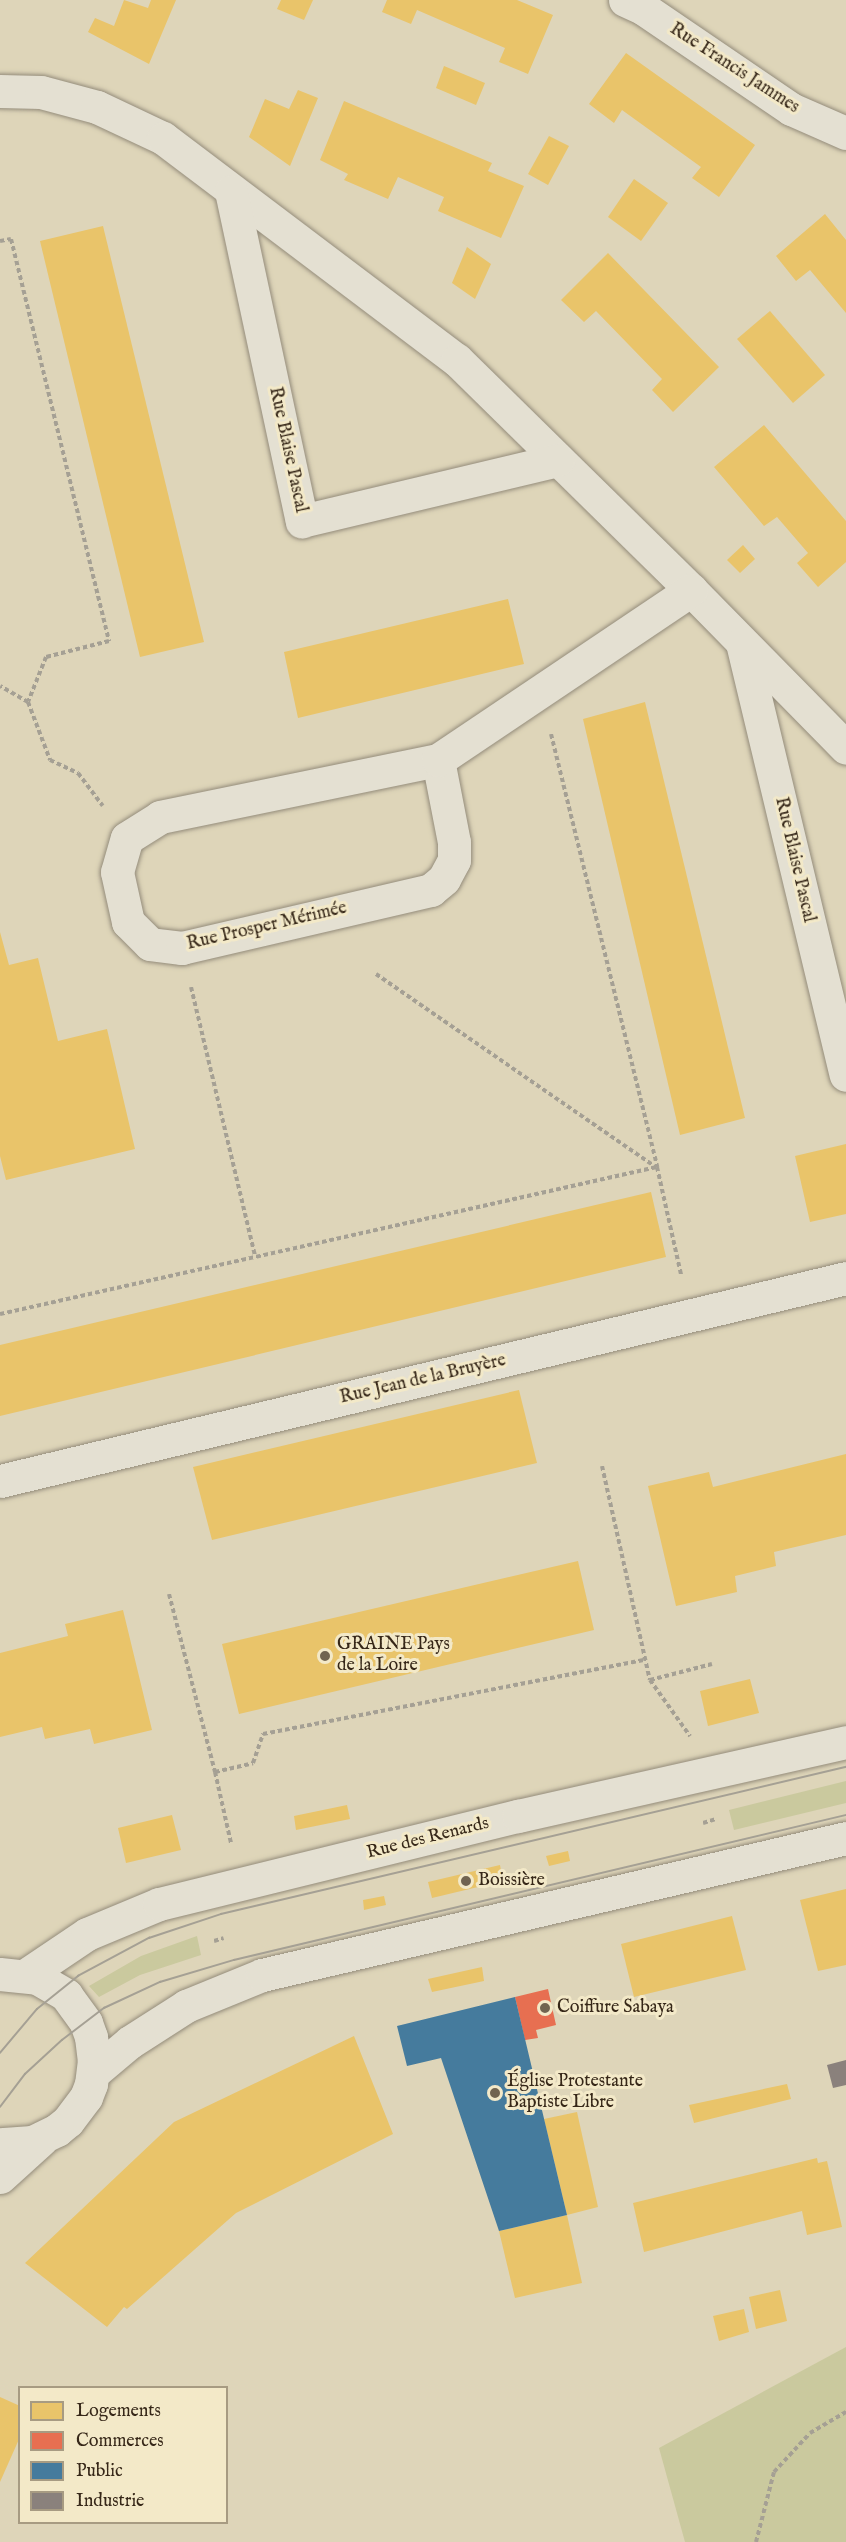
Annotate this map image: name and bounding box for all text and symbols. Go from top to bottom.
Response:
street label: Rue Francis Jammes [665,19,803,119]
street label: Rue Blaise Pascal [263,385,311,515]
street label: Rue Blaise Pascal [769,795,819,925]
street label: Rue Prosper Mérimée [185,898,349,956]
street label: Rue Jean de la Bruyère [338,1350,508,1410]
place label: GRAINE Pays de la Loire [337,1635,450,1678]
marker: GRAINE Pays de la Loire [318,1649,332,1663]
street label: Rue des Renards [365,1813,491,1865]
place label: Boissière [478,1870,545,1892]
marker: Boissière [459,1874,473,1888]
place label: Coiffure Sabaya [557,1997,674,2019]
marker: Coiffure Sabaya [538,2001,552,2015]
place label: Église Protestante Baptiste Libre [507,2072,643,2114]
marker: Église Protestante Baptiste Libre [488,2086,502,2100]
legend [18,2386,228,2524]
text: Logements [76,2400,161,2423]
text: Commerces [76,2430,164,2453]
text: Public [76,2460,123,2483]
text: Industrie [76,2490,144,2513]

